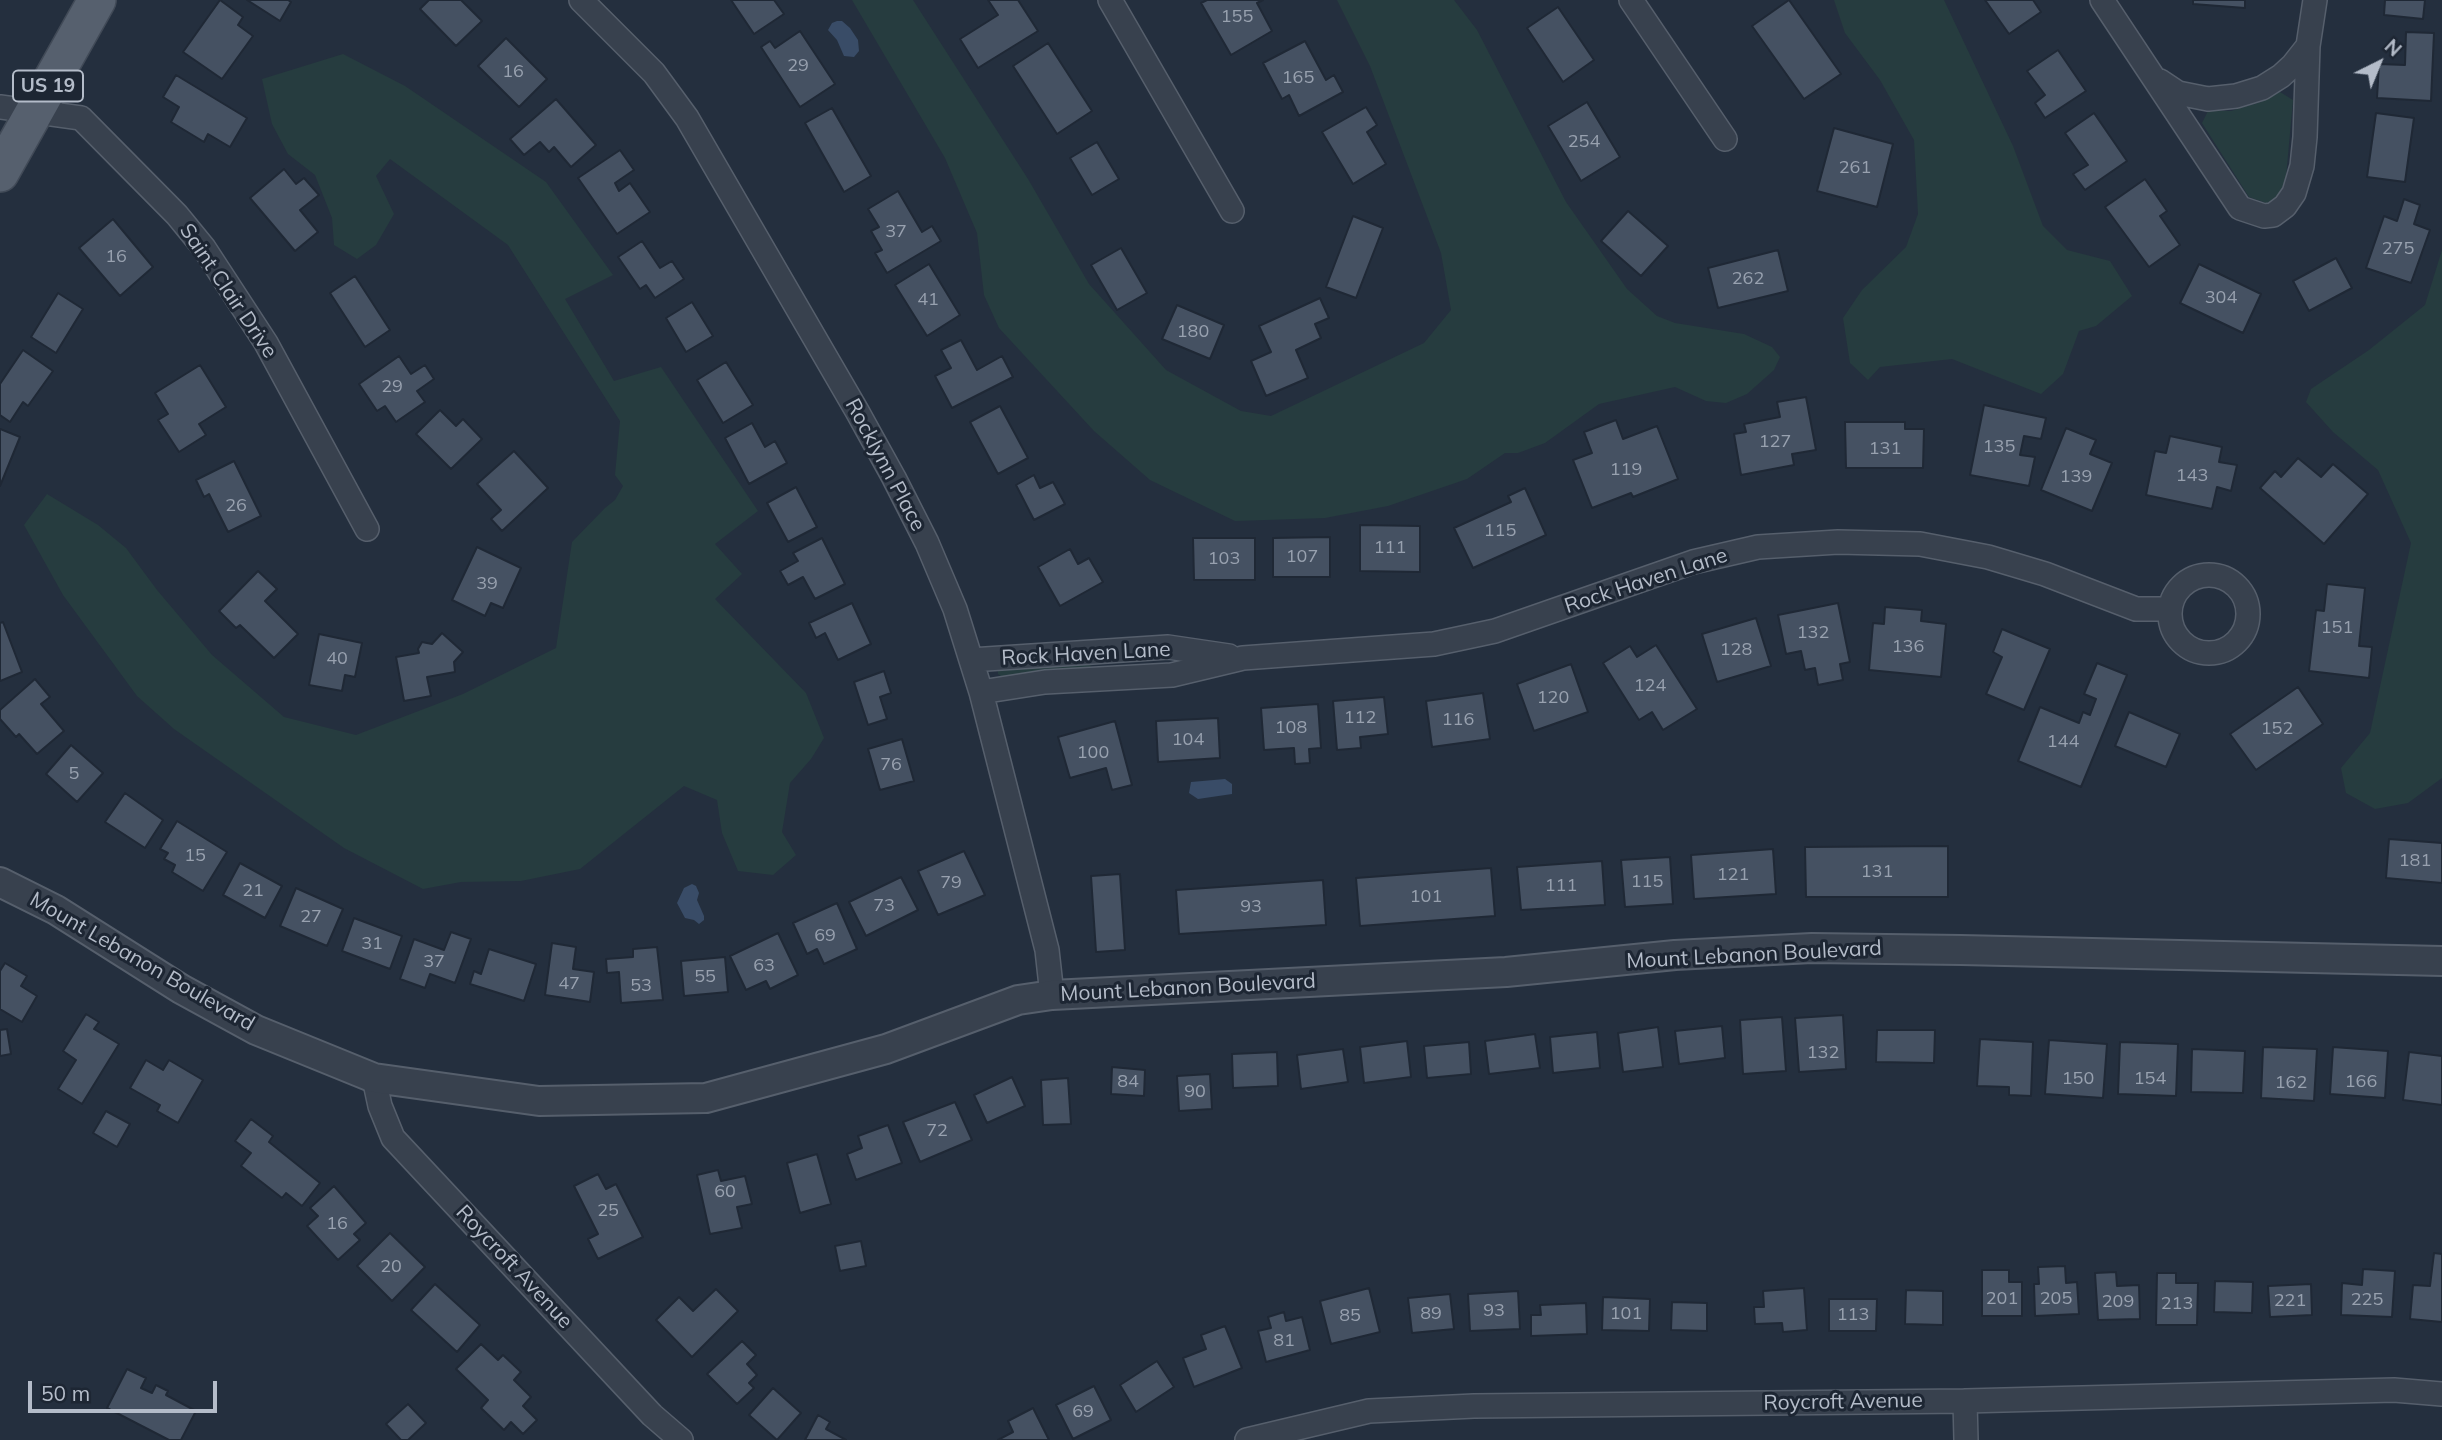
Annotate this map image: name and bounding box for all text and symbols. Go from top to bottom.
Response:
house number: 155 [1221,6,1253,28]
north arrow [2344,28,2414,98]
text: N [2380,34,2407,61]
house number: 29 [787,55,809,77]
house number: 16 [502,61,524,83]
house number: 165 [1282,67,1314,89]
road number: US 19 [13,71,83,102]
house number: 254 [1568,131,1600,153]
house number: 261 [1839,157,1871,179]
street label: Saint Clair Drive [174,219,282,363]
house number: 37 [885,221,907,243]
house number: 275 [2382,238,2414,260]
house number: 16 [105,246,127,268]
house number: 262 [1732,268,1764,290]
house number: 304 [2205,287,2237,309]
house number: 41 [917,289,939,311]
house number: 180 [1177,321,1209,343]
house number: 29 [381,376,403,398]
street label: Rocklynn Place [839,394,931,536]
house number: 127 [1759,431,1791,453]
house number: 135 [1983,436,2015,458]
house number: 131 [1869,438,1901,460]
house number: 119 [1610,459,1642,481]
house number: 143 [2176,465,2208,487]
house number: 139 [2060,466,2092,488]
house number: 26 [225,495,247,517]
house number: 115 [1484,520,1516,542]
house number: 111 [1374,537,1406,559]
street label: Rock Haven Lane [1561,543,1731,619]
house number: 107 [1286,546,1318,568]
house number: 103 [1208,548,1240,570]
house number: 39 [476,573,498,595]
house number: 151 [2321,617,2353,639]
house number: 132 [1797,622,1829,644]
house number: 136 [1892,636,1924,658]
street label: Rock Haven Lane [1001,637,1171,671]
house number: 128 [1720,639,1752,661]
house number: 40 [326,648,348,670]
house number: 124 [1634,675,1666,697]
house number: 120 [1537,687,1569,709]
house number: 112 [1344,707,1376,729]
house number: 116 [1442,709,1474,731]
house number: 108 [1275,717,1307,739]
house number: 152 [2261,718,2293,740]
house number: 104 [1172,729,1204,751]
house number: 144 [2047,731,2079,753]
house number: 100 [1077,742,1109,764]
house number: 76 [880,754,902,776]
house number: 5 [69,763,79,785]
house number: 15 [184,845,206,867]
house number: 181 [2399,850,2431,872]
house number: 131 [1861,861,1893,883]
house number: 121 [1717,864,1749,886]
house number: 115 [1631,871,1663,893]
house number: 79 [940,872,962,894]
house number: 111 [1545,875,1577,897]
house number: 21 [242,880,264,902]
house number: 101 [1410,886,1442,908]
street label: Mount Lebanon Boulevard [25,887,259,1037]
house number: 73 [873,895,895,917]
house number: 93 [1240,896,1262,918]
house number: 27 [300,906,322,928]
house number: 69 [814,925,836,947]
house number: 31 [361,933,383,955]
street label: Mount Lebanon Boulevard [1626,936,1882,974]
house number: 37 [423,951,445,973]
house number: 63 [753,955,775,977]
house number: 55 [694,966,716,988]
street label: Mount Lebanon Boulevard [1060,969,1316,1007]
house number: 47 [558,973,580,995]
house number: 53 [630,975,652,997]
house number: 132 [1807,1042,1839,1064]
house number: 150 [2062,1068,2094,1090]
house number: 154 [2134,1068,2166,1090]
house number: 84 [1117,1071,1139,1093]
house number: 166 [2345,1071,2377,1093]
house number: 162 [2275,1072,2307,1094]
house number: 90 [1184,1081,1206,1103]
house number: 72 [926,1120,948,1142]
house number: 60 [714,1181,736,1203]
street label: Roycroft Avenue [450,1200,578,1334]
house number: 25 [597,1200,619,1222]
house number: 16 [326,1213,348,1235]
house number: 20 [380,1256,402,1278]
house number: 201 [1986,1288,2018,1310]
house number: 205 [2040,1288,2072,1310]
house number: 225 [2351,1289,2383,1311]
house number: 221 [2274,1290,2306,1312]
house number: 209 [2102,1291,2134,1313]
house number: 213 [2161,1293,2193,1315]
house number: 93 [1483,1300,1505,1322]
house number: 89 [1420,1303,1442,1325]
house number: 101 [1610,1303,1642,1325]
house number: 113 [1837,1304,1869,1326]
house number: 85 [1339,1305,1361,1327]
house number: 81 [1273,1330,1295,1352]
scale bar [32,1366,220,1410]
text: 50 m [41,1380,90,1406]
street label: Roycroft Avenue [1763,1388,1923,1416]
house number: 69 [1072,1401,1094,1423]

